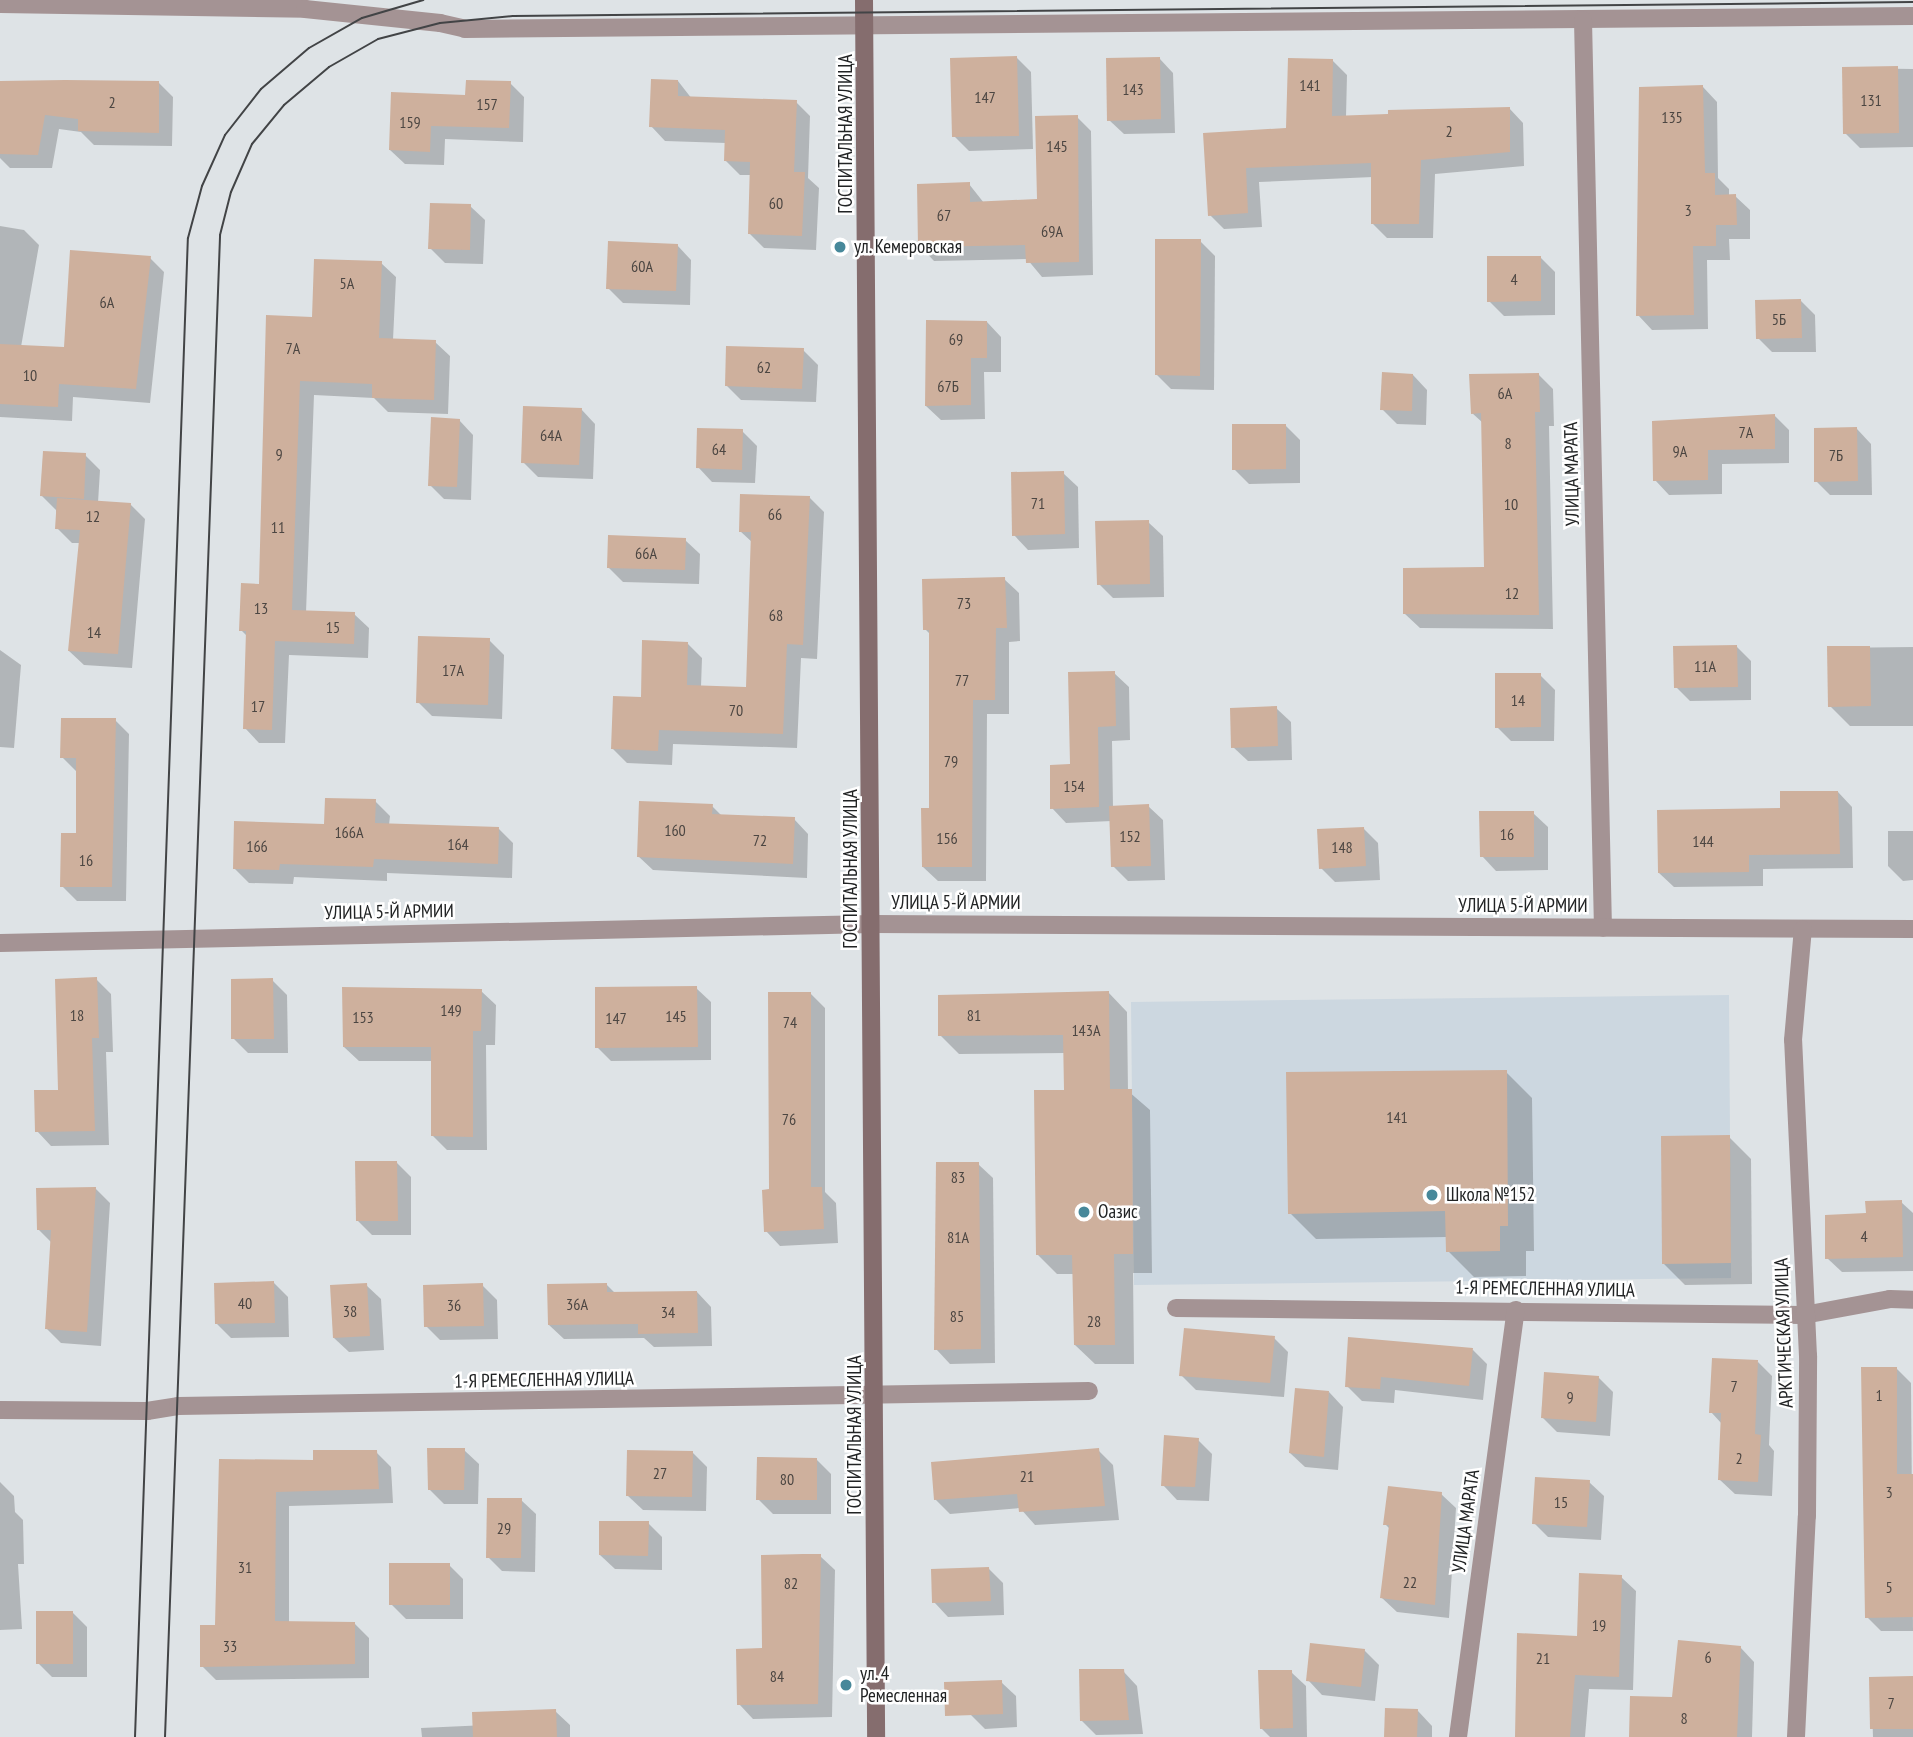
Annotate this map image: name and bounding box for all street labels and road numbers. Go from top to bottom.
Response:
street label: ГОСПИТАЛЬНАЯ УЛИЦА [835,54,857,214]
street label: УЛИЦА МАРАТА [1560,421,1584,527]
street label: ГОСПИТАЛЬНАЯ УЛИЦА [840,789,862,949]
street label: УЛИЦА 5-Й АРМИИ [891,892,1021,914]
street label: УЛИЦА 5-Й АРМИИ [1458,895,1588,917]
street label: УЛИЦА 5-Й АРМИИ [324,899,454,925]
street label: АРКТИЧЕСКАЯ УЛИЦА [1770,1257,1798,1409]
street label: 1-Я РЕМЕСЛЕННАЯ УЛИЦА [1455,1276,1635,1302]
street label: ГОСПИТАЛЬНАЯ УЛИЦА [844,1355,866,1515]
street label: 1-Я РЕМЕСЛЕННАЯ УЛИЦА [454,1367,634,1393]
street label: УЛИЦА МАРАТА [1447,1468,1485,1574]

